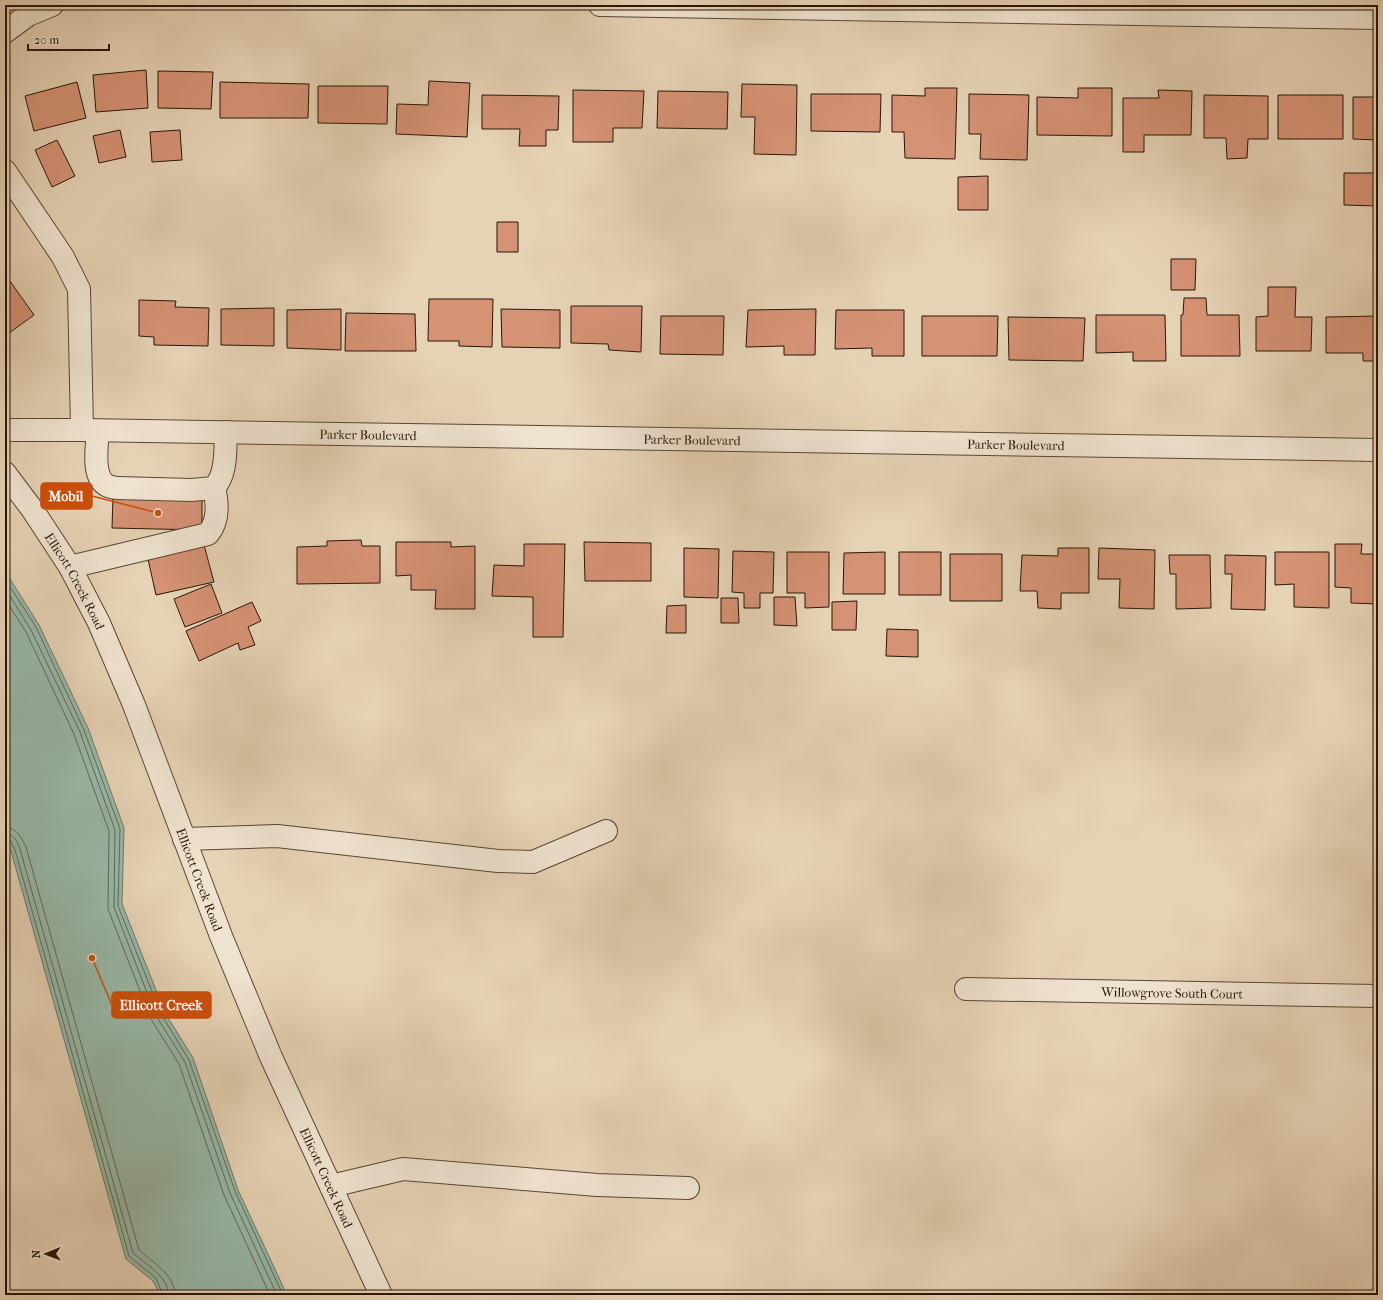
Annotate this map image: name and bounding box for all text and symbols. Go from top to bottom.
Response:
scale bar [28,26,109,52]
text: 20 m [34,33,59,47]
street label: Parker Boulevard [319,426,418,443]
street label: Parker Boulevard [643,431,742,448]
street label: Parker Boulevard [967,436,1066,453]
callout: Mobil [41,483,92,509]
text: Mobil [48,488,84,505]
street label: Ellicott Creek Road [42,530,109,632]
street label: Ellicott Creek Road [174,826,226,934]
street label: Willowgrove South Court [1100,984,1243,1001]
callout: Ellicott Creek [112,992,211,1018]
text: Ellicott Creek [120,997,203,1014]
street label: Ellicott Creek Road [297,1125,357,1231]
north arrow [26,1234,66,1274]
text: N [30,1249,43,1258]

